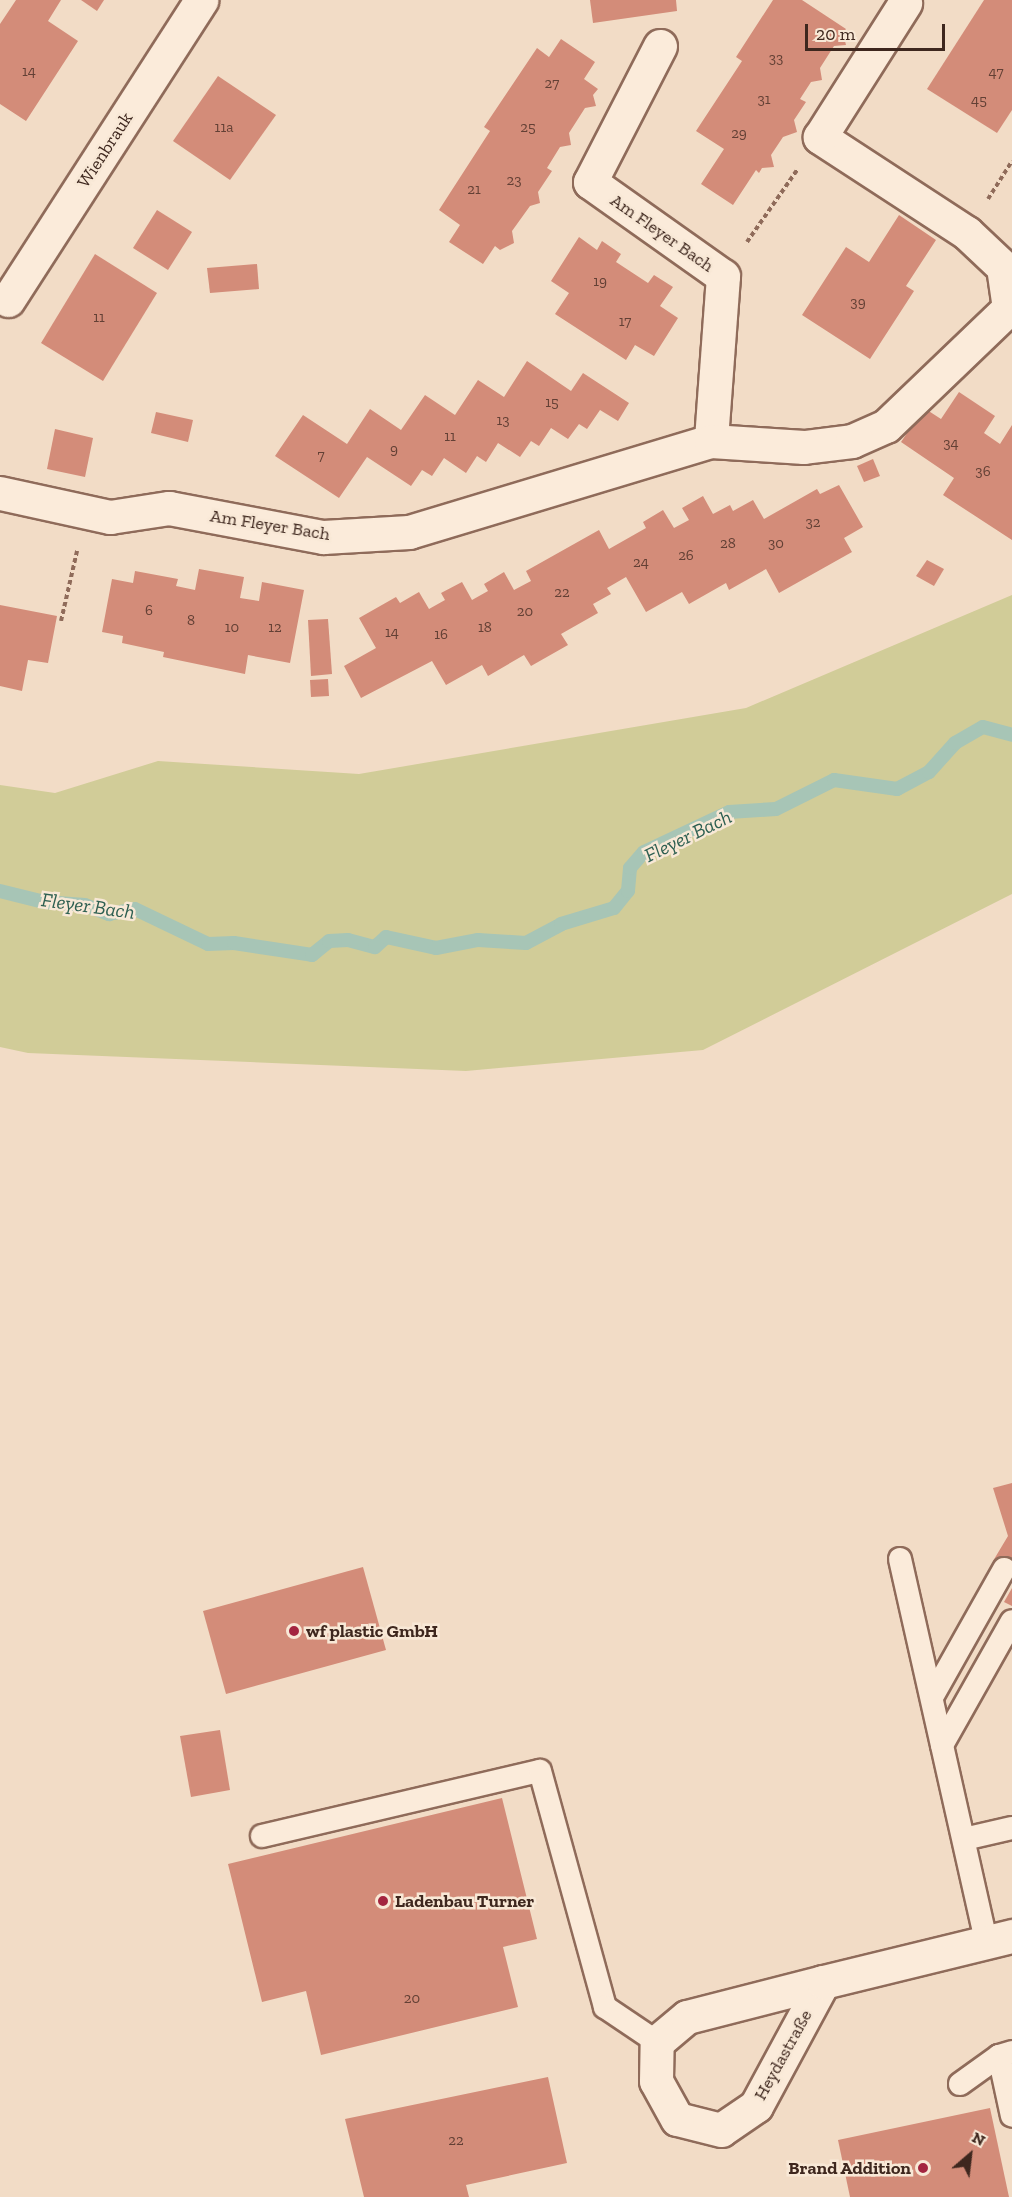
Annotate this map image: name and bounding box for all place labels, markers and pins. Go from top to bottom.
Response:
place label: wf plastic GmbH [306,1620,438,1642]
marker: wf plastic GmbH [287,1624,301,1638]
place label: Ladenbau Turner [395,1890,534,1912]
marker: Ladenbau Turner [376,1894,390,1908]
place label: Brand Addition [788,2157,911,2179]
marker: Brand Addition [916,2161,930,2175]

